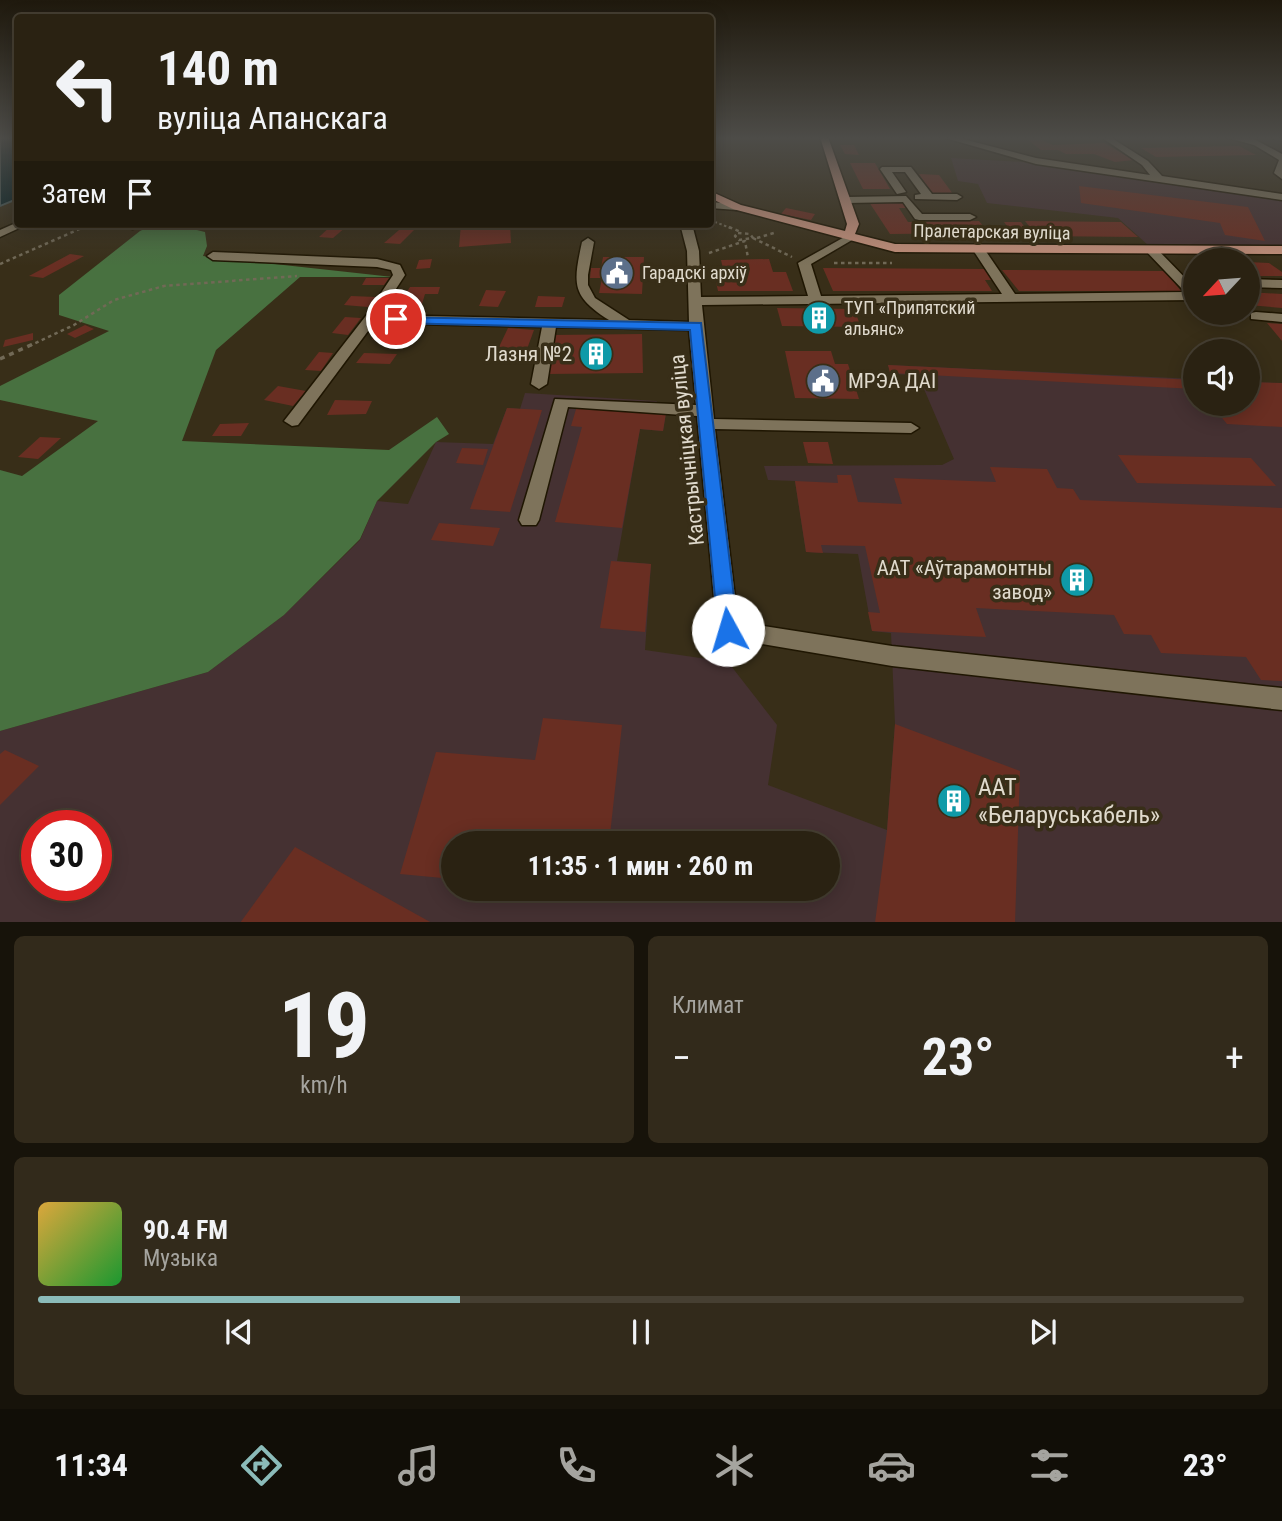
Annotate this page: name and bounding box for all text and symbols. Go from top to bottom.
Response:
text: 140 m [157,40,279,97]
icon: left [42,42,133,133]
text: вуліца Апанскага [157,99,388,137]
icon: arrive [121,175,159,213]
text: Затем [42,179,107,209]
street label: Пралетарская вуліца [913,220,1071,243]
north arrow [1183,248,1260,326]
map controls [1183,248,1260,416]
public building icon: Гарадскі архіў [598,254,636,292]
place label: Гарадскі архіў [642,262,747,283]
pin [366,289,426,349]
place label: ТУП «Припятский альянс» [844,297,975,339]
building icon: ТУП «Припятский альянс» [800,299,838,337]
icon: arrive [377,300,415,338]
building icon: Лазня №2 [577,335,615,373]
button: sound [1183,339,1260,416]
place label: Лазня №2 [485,342,572,366]
street label: Кастрычніцкая вуліца [665,353,709,547]
public building icon: МРЭА ДАІ [804,362,842,400]
place label: МРЭА ДАІ [848,369,936,393]
place label: ААТ «Аўтарамонтны завод» [877,556,1052,604]
building icon: ААТ «Аўтарамонтны завод» [1058,561,1096,599]
position arrow [691,593,765,667]
place label: ААТ «Беларуськабель» [978,773,1160,829]
building icon: ААТ «Беларуськабель» [935,782,973,820]
speed limit sign: 30 [21,810,112,901]
text: 11:35 · 1 мин · 260 m [528,851,753,881]
text: 19 [278,973,370,1079]
text: Климат [672,992,744,1019]
text: 23° [922,1027,994,1088]
text: − [672,1036,691,1080]
text: + [1225,1036,1244,1080]
text: km/h [300,1072,348,1099]
text: 90.4 FM [143,1215,228,1245]
text: Музыка [143,1245,218,1272]
icon: previous [220,1313,258,1351]
icon: pause [622,1313,660,1351]
icon: next [1024,1313,1062,1351]
icon: directions [237,1441,286,1490]
icon: music [394,1441,443,1490]
icon: phone [552,1441,601,1490]
icon: climate [710,1441,759,1490]
icon: car [867,1441,916,1490]
icon: filters [1025,1441,1074,1490]
text: 11:34 [54,1446,128,1484]
text: 23° [1183,1446,1228,1484]

